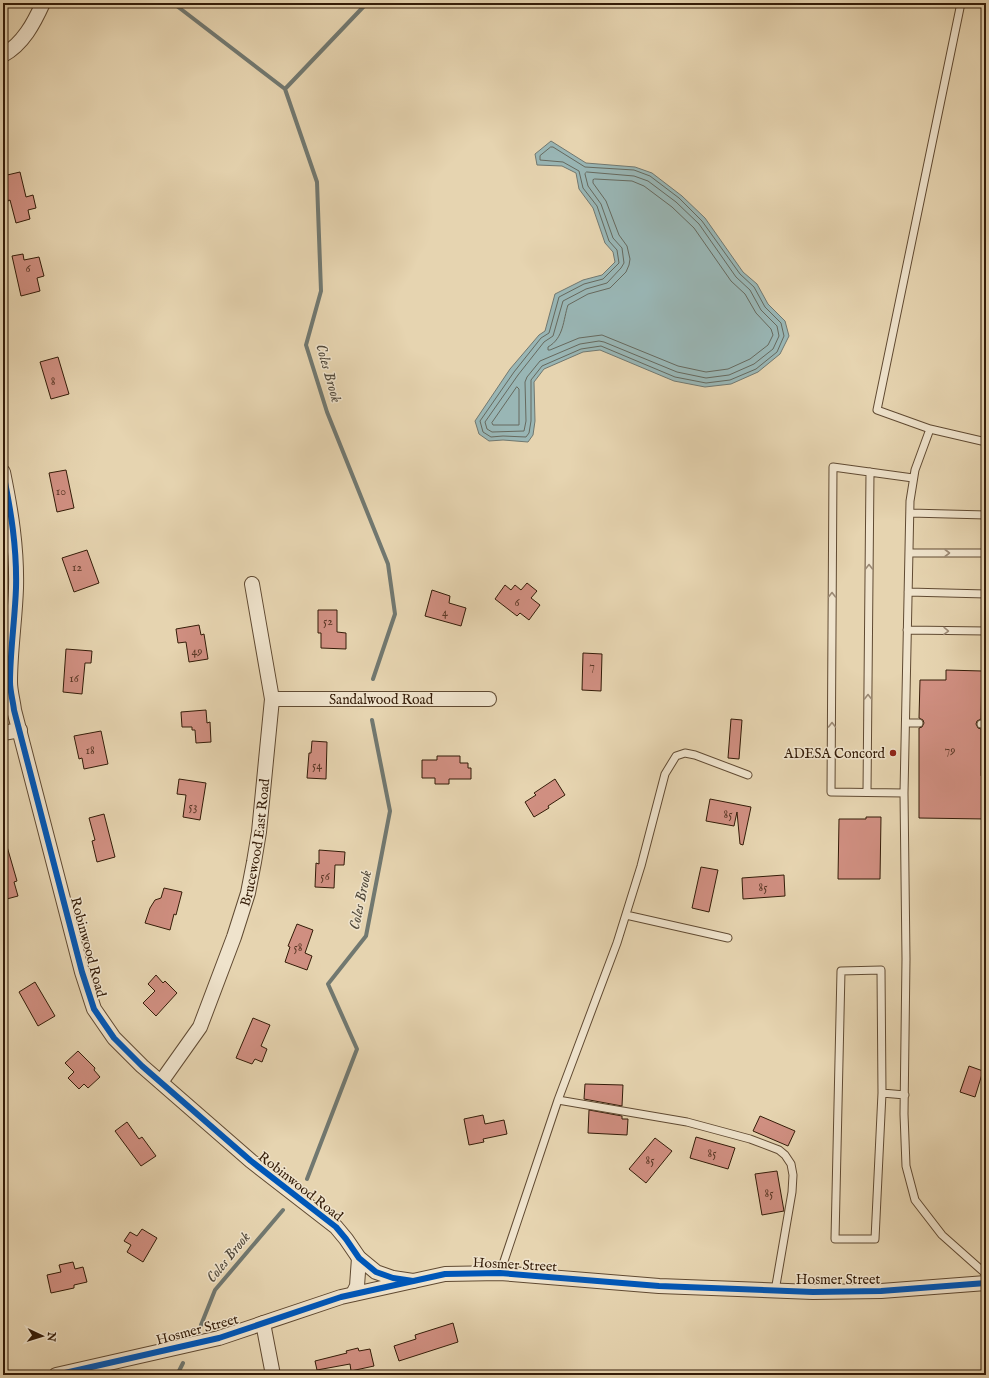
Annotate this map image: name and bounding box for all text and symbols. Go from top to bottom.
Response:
house number: 6 [25,261,31,276]
water label: Coles Brook [311,342,346,405]
house number: 8 [51,374,56,389]
house number: 10 [56,484,66,499]
one-way arrow [944,549,950,557]
house number: 12 [72,560,82,575]
one-way arrow [865,564,873,570]
one-way arrow [828,592,836,598]
house number: 6 [514,595,520,610]
house number: 4 [442,605,448,620]
house number: 52 [323,614,333,629]
one-way arrow [943,627,949,635]
house number: 49 [191,644,203,659]
house number: 7 [589,659,595,674]
house number: 16 [69,671,80,686]
street label: Sandalwood Road [329,691,434,709]
one-way arrow [864,694,872,700]
one-way arrow [828,722,836,728]
house number: 18 [85,743,95,758]
house number: 79 [945,743,955,758]
place label: ADESA Concord [783,745,886,763]
marker: ADESA Concord [888,748,898,758]
house number: 54 [312,758,322,773]
street label: Brucewood East Road [236,777,274,909]
house number: 53 [189,799,197,814]
house number: 85 [723,807,733,822]
house number: 56 [320,869,331,884]
water label: Coles Brook [345,869,376,932]
house number: 85 [758,880,768,895]
street label: Robinwood Road [66,895,110,1000]
house number: 58 [293,940,303,955]
house number: 85 [707,1146,717,1161]
street label: Robinwood Road [254,1148,347,1226]
house number: 85 [645,1153,655,1168]
house number: 85 [764,1186,774,1201]
water label: Coles Brook [202,1228,255,1287]
street label: Hosmer Street [472,1254,558,1276]
street label: Hosmer Street [796,1271,880,1289]
street label: Hosmer Street [154,1310,241,1350]
north arrow [22,1316,62,1356]
text: N [44,1330,58,1342]

